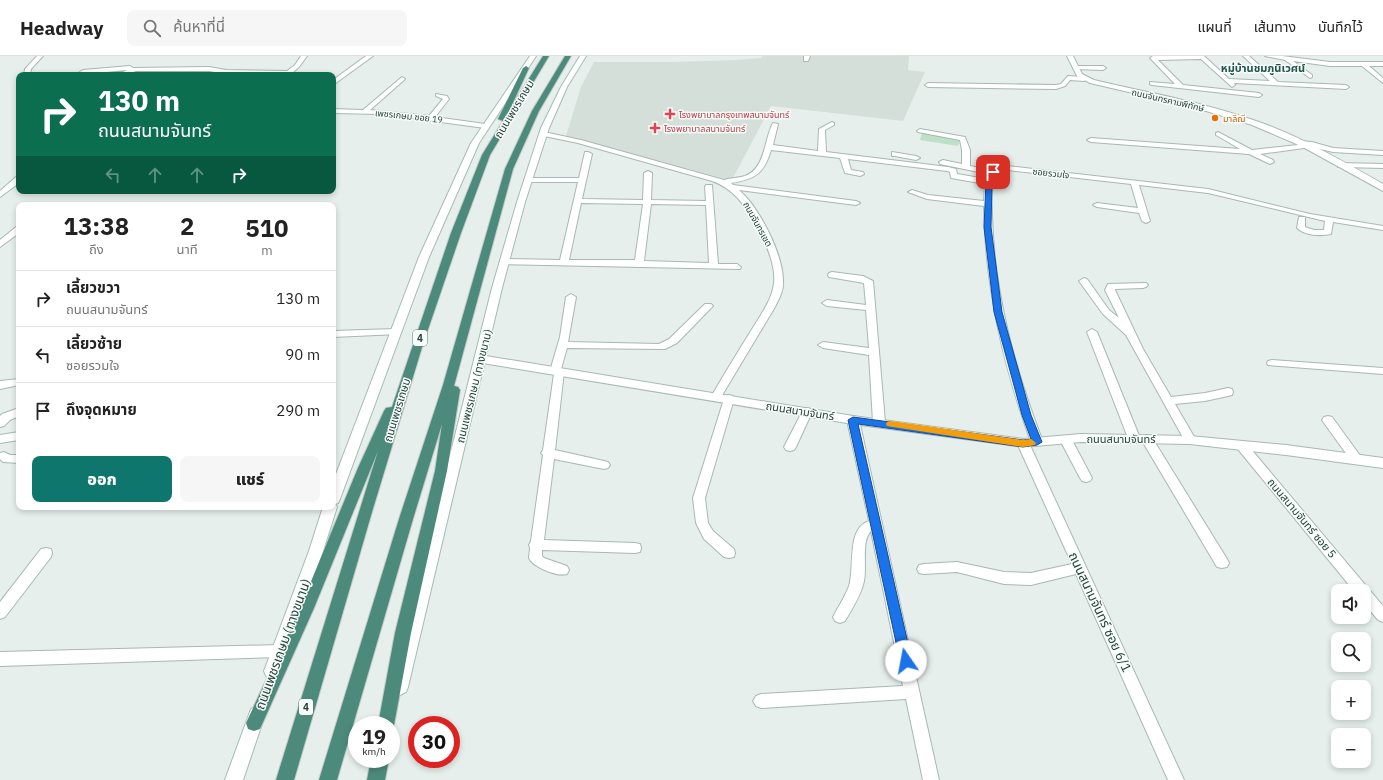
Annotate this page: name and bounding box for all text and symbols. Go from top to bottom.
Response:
search box [127,10,407,46]
text: Headway [20,16,103,40]
icon: search [141,17,163,39]
text: ค้นหาที่นี่ [173,17,225,36]
text: แผนที่ [1198,18,1232,36]
text: เส้นทาง [1254,18,1296,36]
text: บันทึกไว้ [1318,18,1363,36]
district label: หมู่บ้านชมภูนิเวศน์ [1221,61,1305,75]
street label: ถนนเพชรเกษม [491,77,537,141]
text: 130 m [98,82,180,119]
street label: ถนนจันทรคามพิทักษ์ [1131,86,1206,114]
icon: right [32,88,84,140]
street label: เพชรเกษม ซอย 19 [375,107,443,125]
marker: โรงพยาบาลกรุงเทพสนามจันทร์ [664,108,676,120]
place label: โรงพยาบาลกรุงเทพสนามจันทร์ [679,109,790,120]
marker: มาลิณี [1210,113,1220,123]
place label: มาลิณี [1223,113,1246,124]
text: ถนนสนามจันทร์ [98,119,211,142]
marker: โรงพยาบาลสนามจันทร์ [649,122,661,134]
place label: โรงพยาบาลสนามจันทร์ [664,123,746,134]
pin [976,155,1010,189]
icon: arrive [982,161,1004,183]
icon: left [102,164,124,186]
icon: ahead [144,164,166,186]
icon: ahead [186,164,208,186]
icon: right [228,164,250,186]
street label: ซอยรวมใจ [1032,166,1070,180]
street label: ถนนจันทรเขต [741,200,775,248]
text: 13:38 [64,210,129,242]
text: 2 [180,210,194,242]
text: 510 [245,212,288,244]
text: ถึง [89,241,104,258]
text: นาที [177,241,198,258]
text: m [261,242,273,259]
text: เลี้ยวขวา [66,278,120,297]
icon: right [32,288,54,310]
text: 130 m [276,289,320,308]
text: ถนนสนามจันทร์ [66,301,148,318]
street label: ถนนเพชรเกษม (ทางขนาน) [453,328,495,444]
road number: 4 [413,330,427,346]
text: เลี้ยวซ้าย [66,334,122,353]
icon: left [32,344,54,366]
text: 90 m [285,345,320,364]
text: ซอยรวมใจ [66,357,119,374]
street label: ถนนเพชรเกษม [381,376,413,444]
street label: ถนนสนามจันทร์ [765,399,836,423]
icon: arrive [32,400,54,422]
text: ถึงจุดหมาย [66,400,137,419]
text: 290 m [276,401,320,420]
street label: ถนนสนามจันทร์ [1086,432,1156,446]
button: ออก [32,456,172,502]
button: แชร์ [180,456,320,502]
street label: ถนนสนามจันทร์ ซอย 5 [1265,475,1339,561]
street label: ถนนสนามจันทร์ ซอย 6/1 [1065,549,1135,675]
street label: ถนนเพชรเกษม (ทางขนาน) [251,576,315,712]
map controls [1331,584,1371,768]
button: sound [1331,584,1371,624]
button: search [1331,632,1371,672]
position arrow [885,640,927,682]
button: + [1331,680,1371,720]
road number: 4 [299,699,313,715]
speed limit sign: 30 [408,716,460,768]
text: 19 [362,723,386,750]
button: − [1331,728,1371,768]
text: km/h [362,745,386,758]

